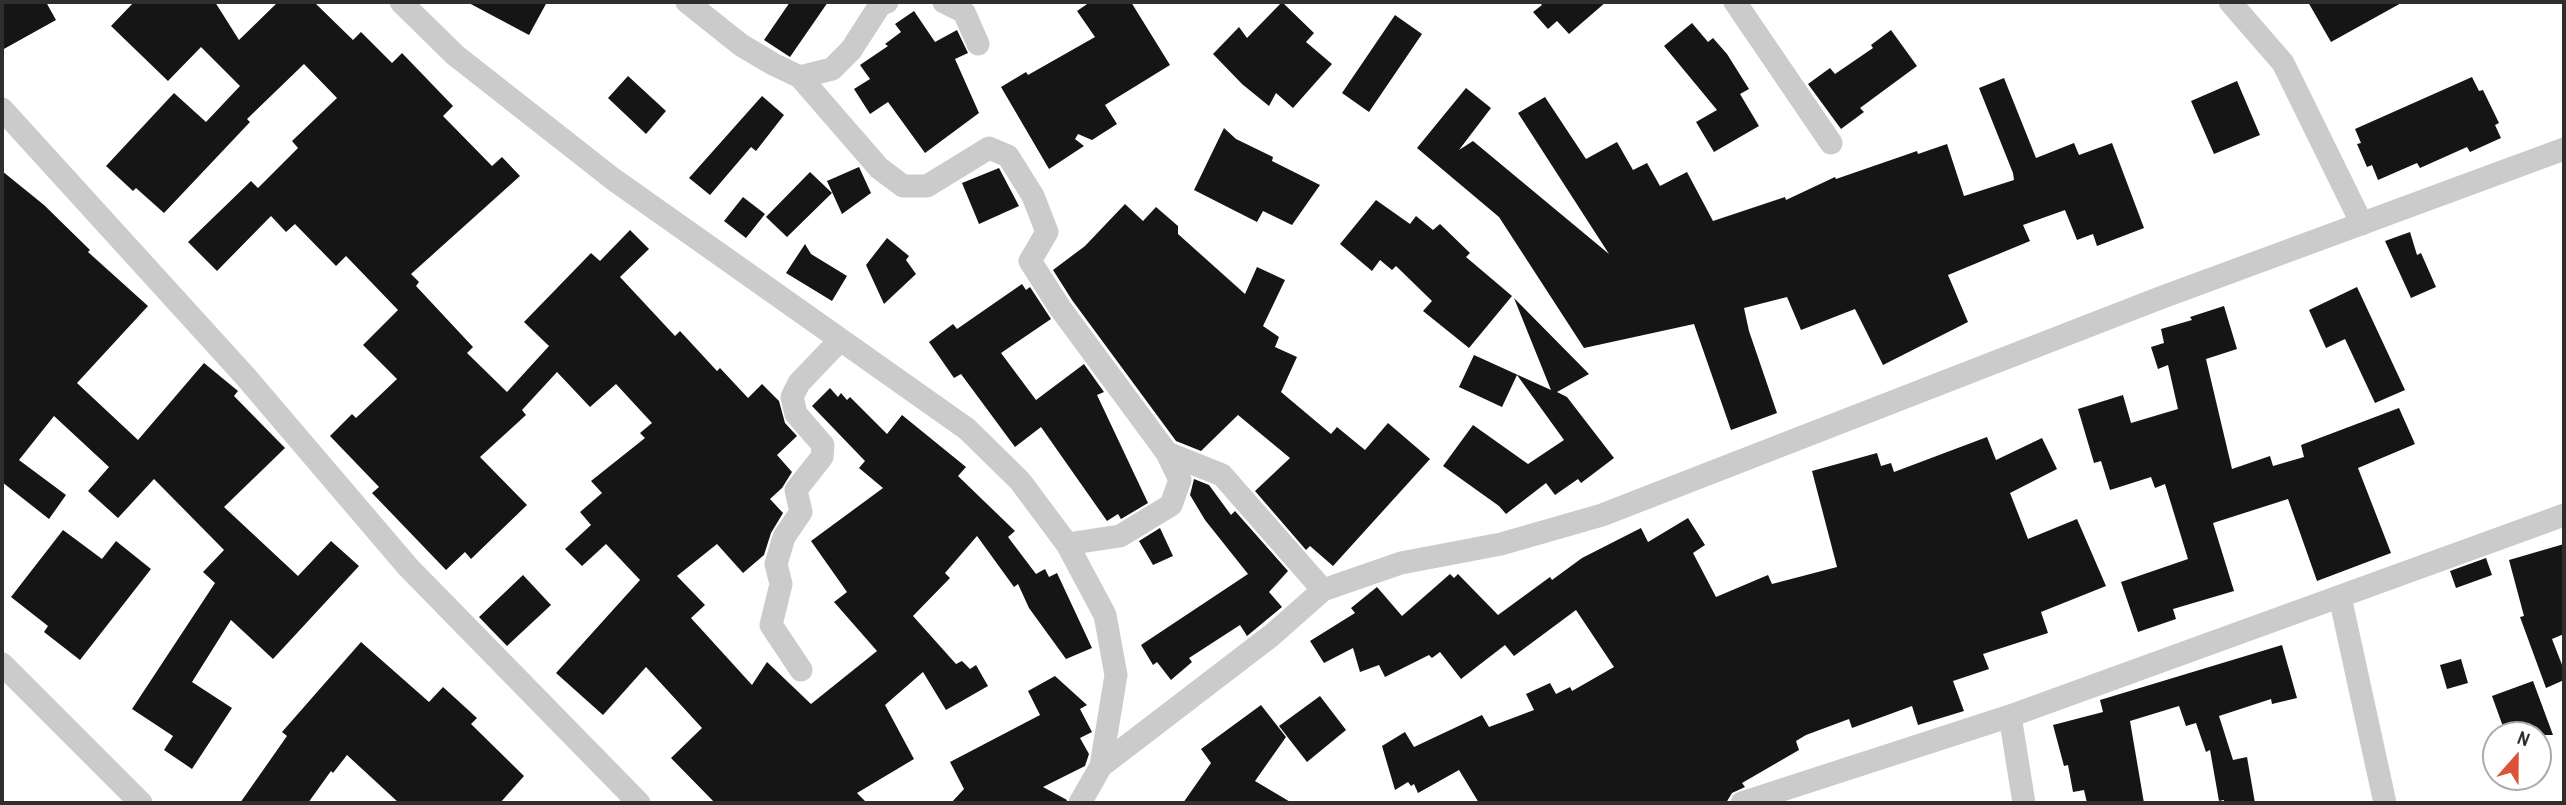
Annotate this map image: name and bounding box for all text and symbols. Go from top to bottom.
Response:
north arrow [2482,721,2552,791]
text: N [2514,724,2534,752]

